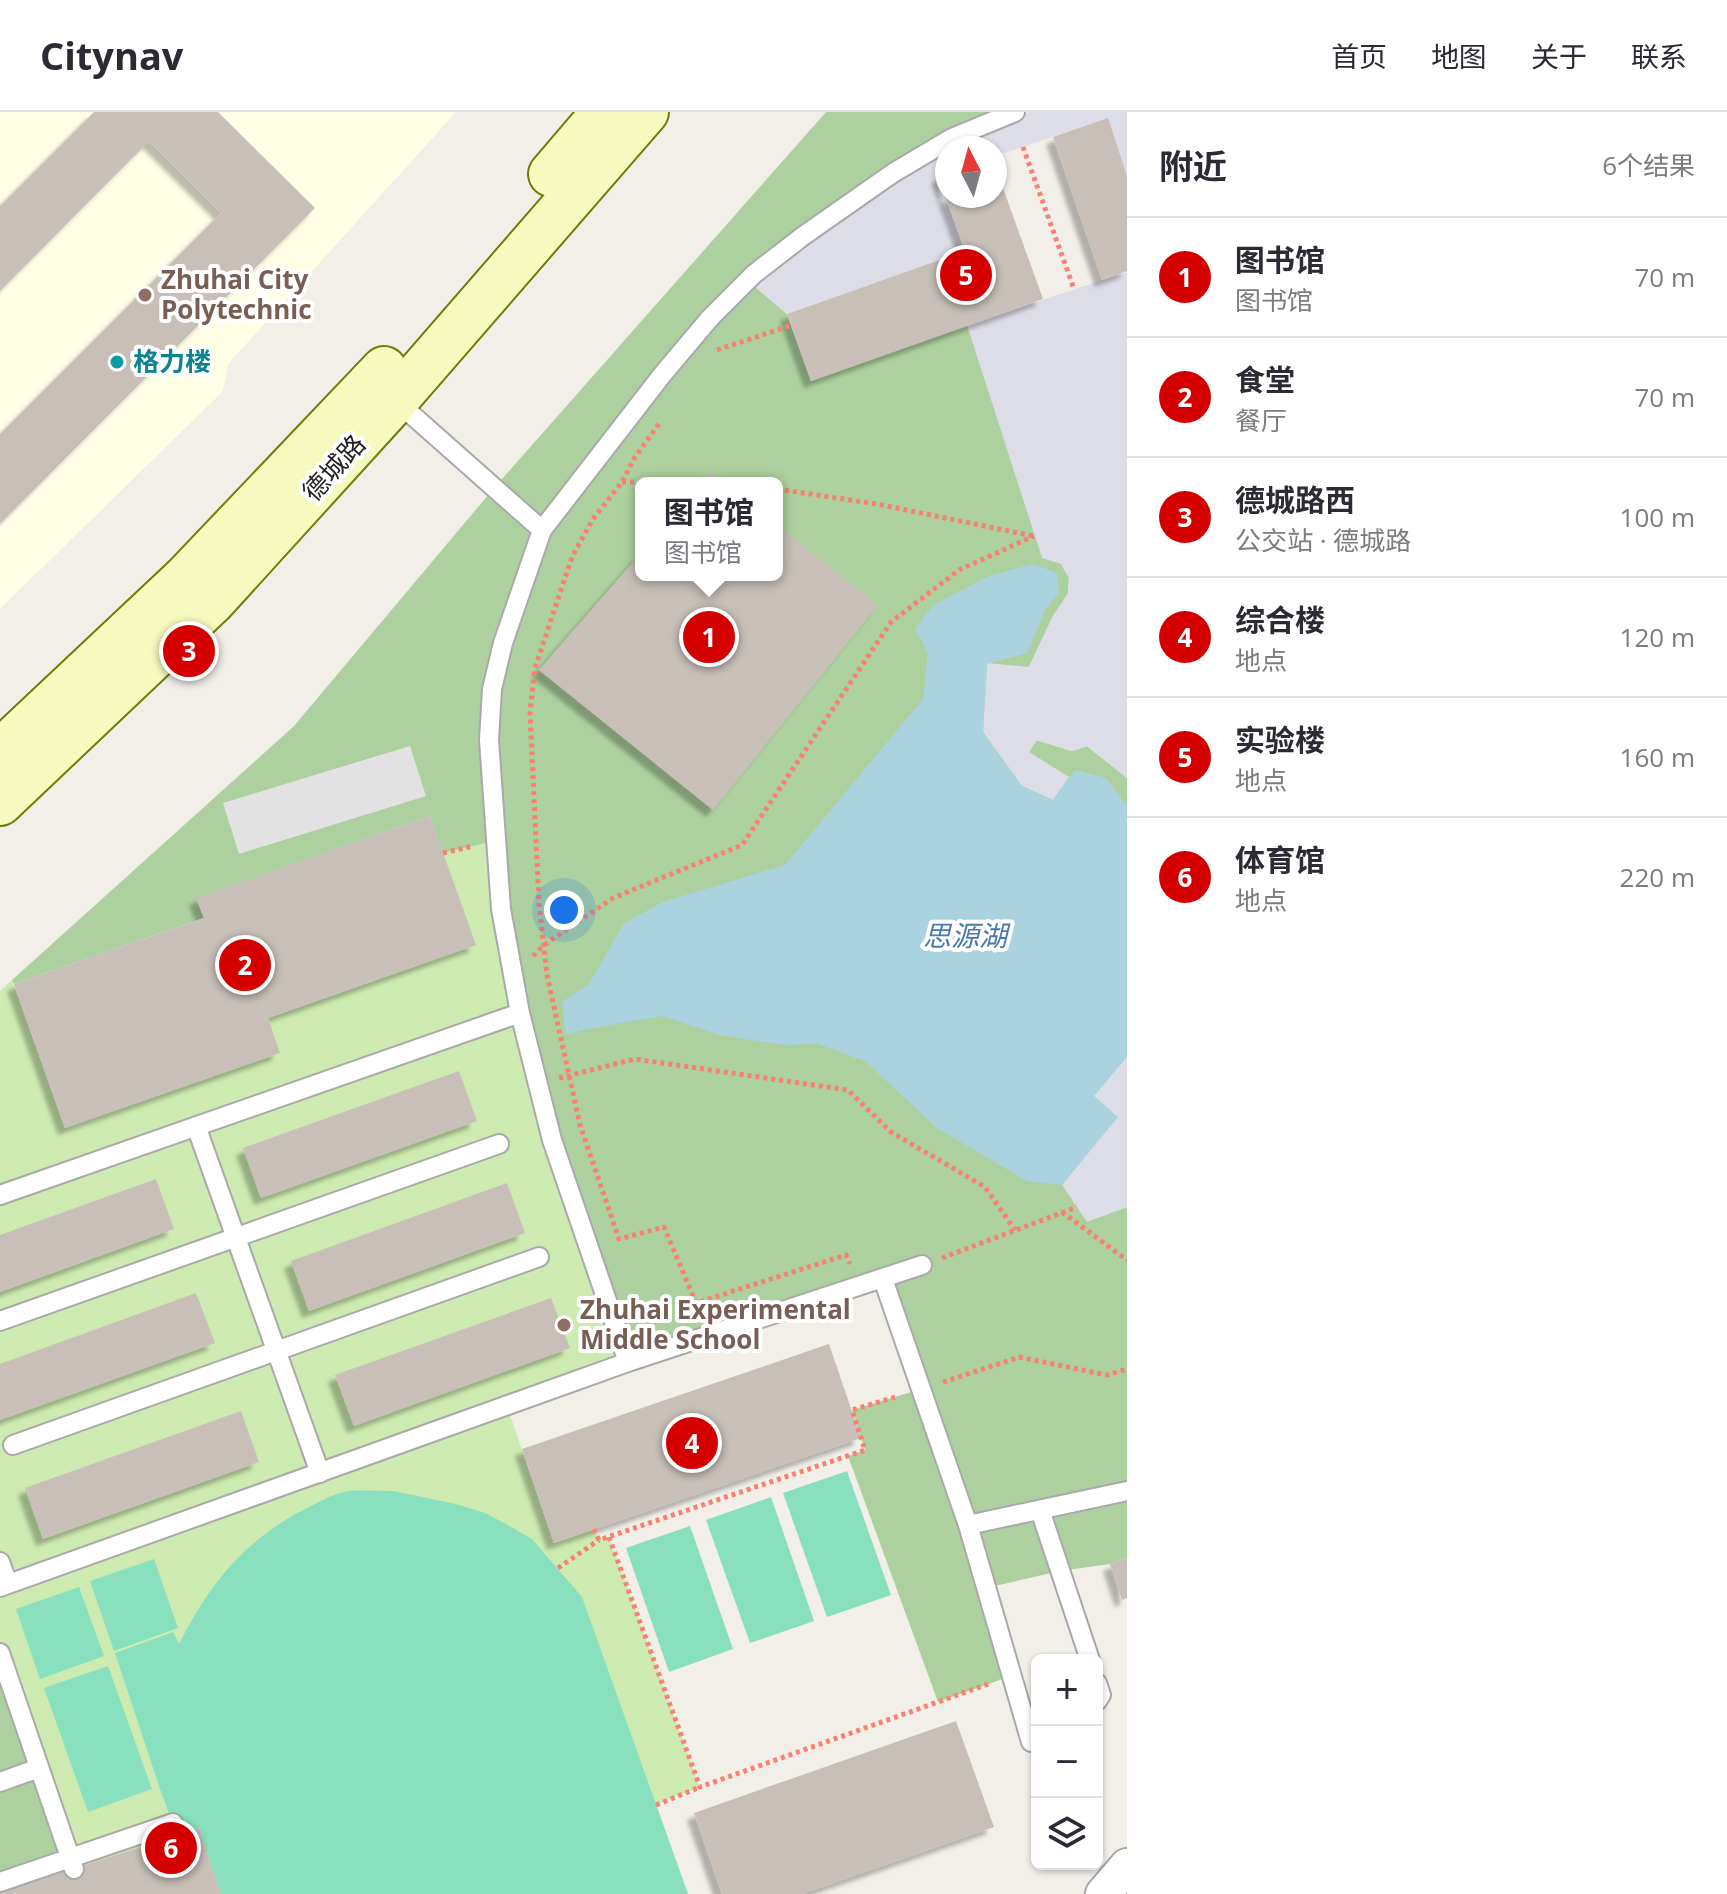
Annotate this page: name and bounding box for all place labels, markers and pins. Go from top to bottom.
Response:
pin: 5 [940,245,992,305]
place label: Zhuhai City Polytechnic [161,261,312,327]
marker: Zhuhai City Polytechnic [136,286,154,304]
place label: 格力楼 [133,343,211,379]
marker: 格力楼 [108,353,126,371]
pin: 1 [683,607,735,667]
pin: 3 [163,621,215,681]
pin: 2 [219,935,271,995]
place label: Zhuhai Experimental Middle School [580,1291,851,1357]
marker: Zhuhai Experimental Middle School [555,1316,573,1334]
pin: 4 [666,1413,718,1473]
pin: 6 [145,1818,197,1878]

